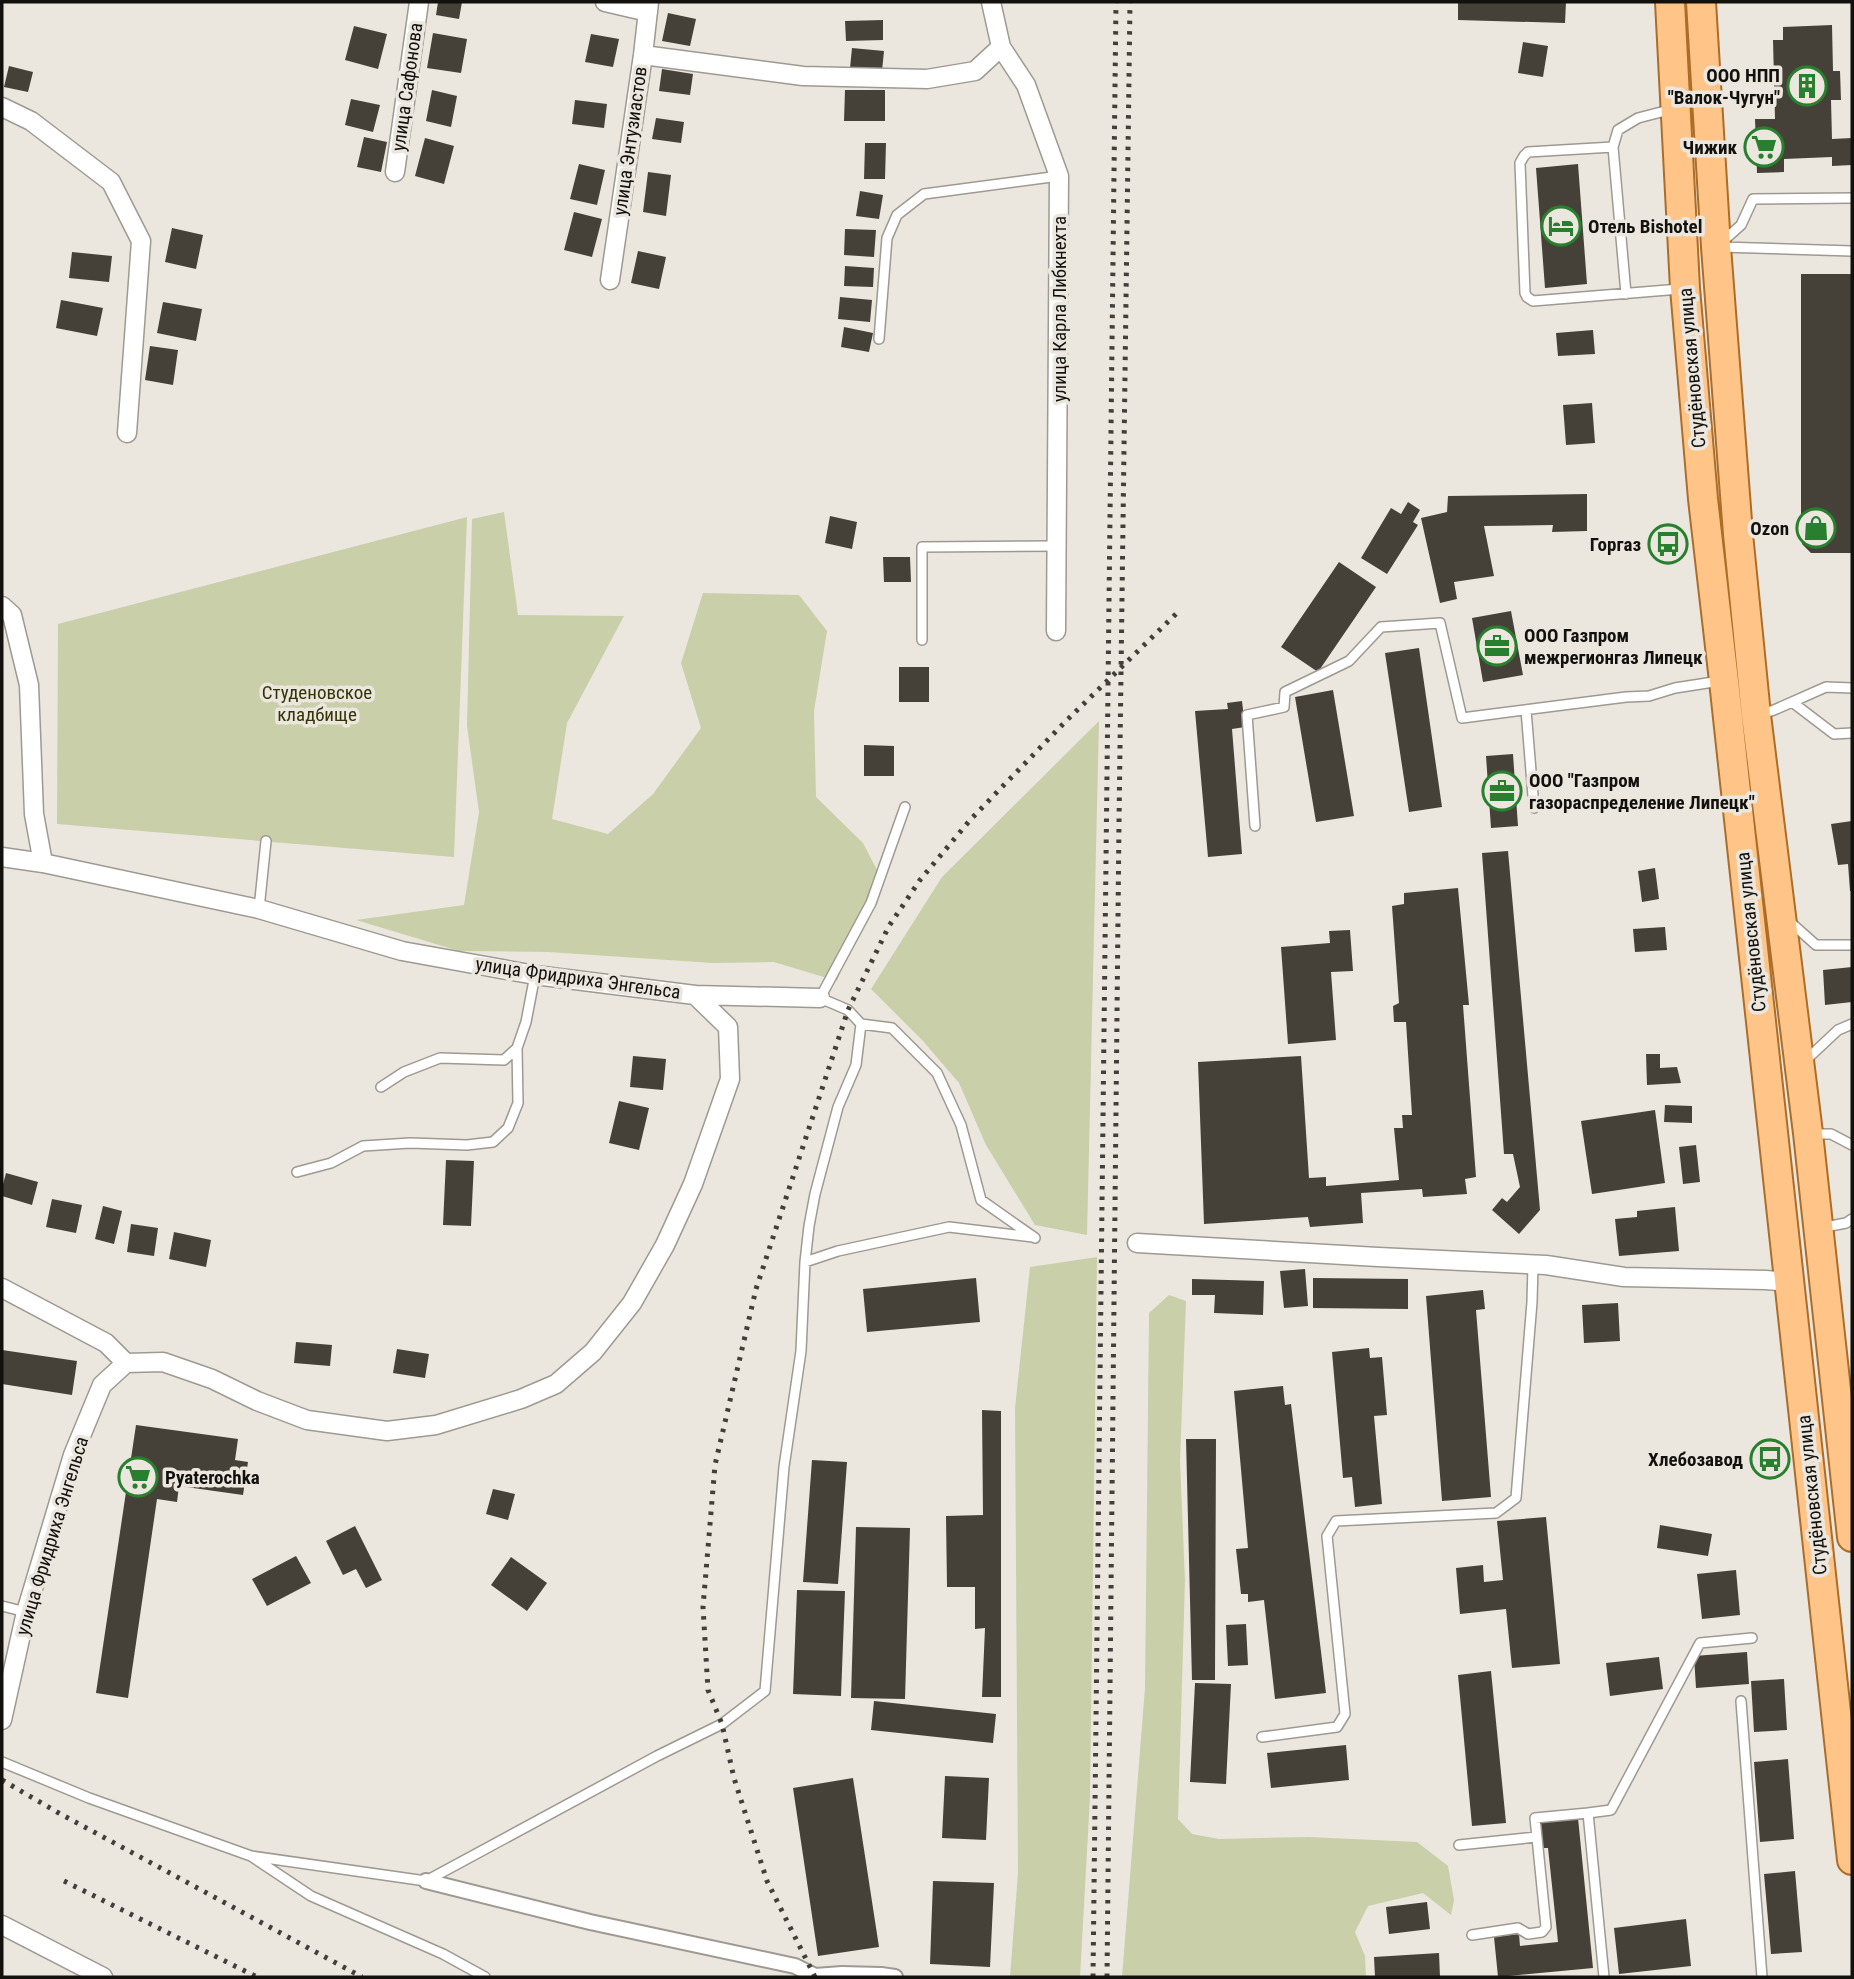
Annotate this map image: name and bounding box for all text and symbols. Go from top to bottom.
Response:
street label: улица Сафонова [387,21,427,153]
place label: ООО НПП "Валок-Чугун" [1668,64,1780,109]
street label: улица Энтузиастов [608,65,652,217]
building icon: ООО НПП "Валок-Чугун" [1786,65,1828,107]
supermarket icon: Чижик [1743,126,1785,168]
place label: Чижик [1683,136,1737,159]
hotel icon: Отель Bishotel [1540,205,1582,247]
place label: Отель Bishotel [1588,215,1702,238]
street label: улица Карла Либкнехта [1048,216,1071,402]
street label: Студёновская улица [1674,287,1710,449]
shop icon: Ozon [1795,507,1837,549]
place label: Ozon [1750,517,1789,540]
bus stop icon: Горгаз [1647,523,1689,565]
place label: Горгаз [1590,533,1641,556]
place label: ООО Газпром межрегионгаз Липецк [1524,624,1703,669]
office icon: ООО Газпром межрегионгаз Липецк [1476,625,1518,667]
park label: Студеновское кладбище [262,681,372,726]
place label: ООО "Газпром газораспределение Липецк" [1529,769,1755,814]
office icon: ООО "Газпром газораспределение Липецк" [1481,770,1523,812]
street label: Студёновская улица [1731,851,1771,1013]
street label: улица Фридриха Энгельса [474,952,682,1004]
street label: Студёновская улица [1792,1414,1832,1576]
street label: улица Фридриха Энгельса [11,1434,93,1638]
bus stop icon: Хлебозавод [1749,1438,1791,1480]
place label: Хлебозавод [1648,1448,1743,1471]
supermarket icon: Pyaterochka [117,1456,159,1498]
place label: Pyaterochka [165,1466,260,1489]

